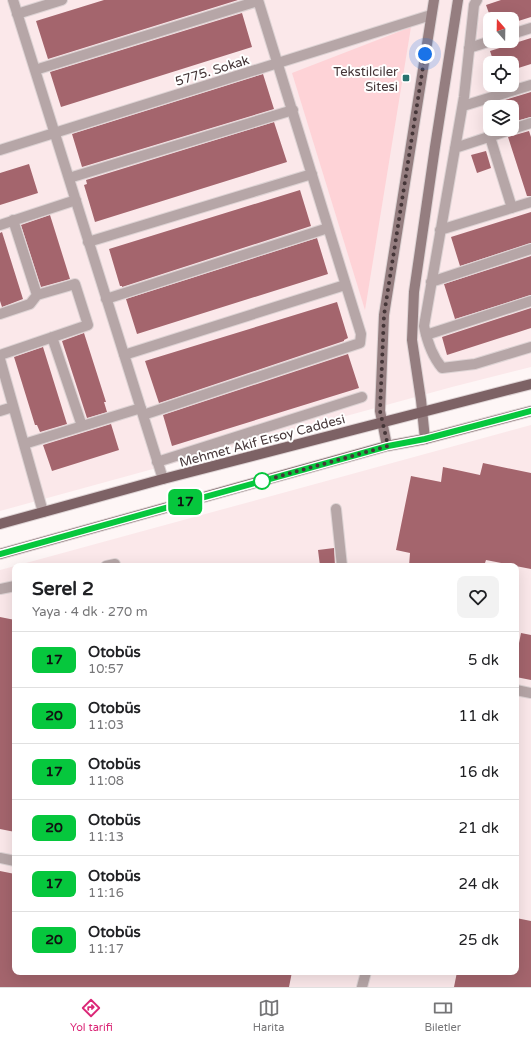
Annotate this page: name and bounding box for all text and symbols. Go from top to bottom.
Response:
north arrow [483,12,519,48]
map controls [483,12,519,136]
your location [415,44,435,64]
street label: 5775. Sokak [173,52,251,90]
button: locate [483,56,519,92]
place label: Tekstilciler Sitesi [333,64,398,95]
marker: Tekstilciler Sitesi [401,73,411,83]
button: layers [483,100,519,136]
street label: Mehmet Akif Ersoy Caddesi [178,411,347,471]
unlabelled marker [253,472,271,490]
line badge: 17 [167,489,203,515]
text: 17 [176,493,194,510]
button: heart [457,576,499,618]
text: Serel 2 [32,578,94,600]
text: Yaya · 4 dk · 270 m [32,604,148,620]
text: Otobüs [88,643,141,661]
text: 17 [45,651,63,668]
text: 5 dk [468,651,499,669]
text: 10:57 [88,661,124,677]
text: Otobüs [88,699,141,717]
text: 20 [45,707,63,724]
text: 11 dk [459,707,499,725]
text: 11:03 [88,717,124,733]
text: Otobüs [88,755,141,773]
text: 17 [45,763,63,780]
text: 16 dk [459,763,499,781]
text: 11:08 [88,773,124,789]
text: Otobüs [88,811,141,829]
text: 20 [45,819,63,836]
text: 21 dk [459,819,499,837]
text: 11:13 [88,829,124,845]
text: Otobüs [88,867,141,885]
text: 17 [45,875,63,892]
text: 24 dk [459,875,499,893]
text: 11:16 [88,885,124,901]
text: Otobüs [88,923,141,941]
text: 20 [45,931,63,948]
text: 25 dk [459,931,499,949]
text: 11:17 [88,941,124,957]
tab: Yol tarifi [70,997,113,1034]
tab: Harita [253,997,285,1034]
tab: Biletler [424,997,461,1034]

